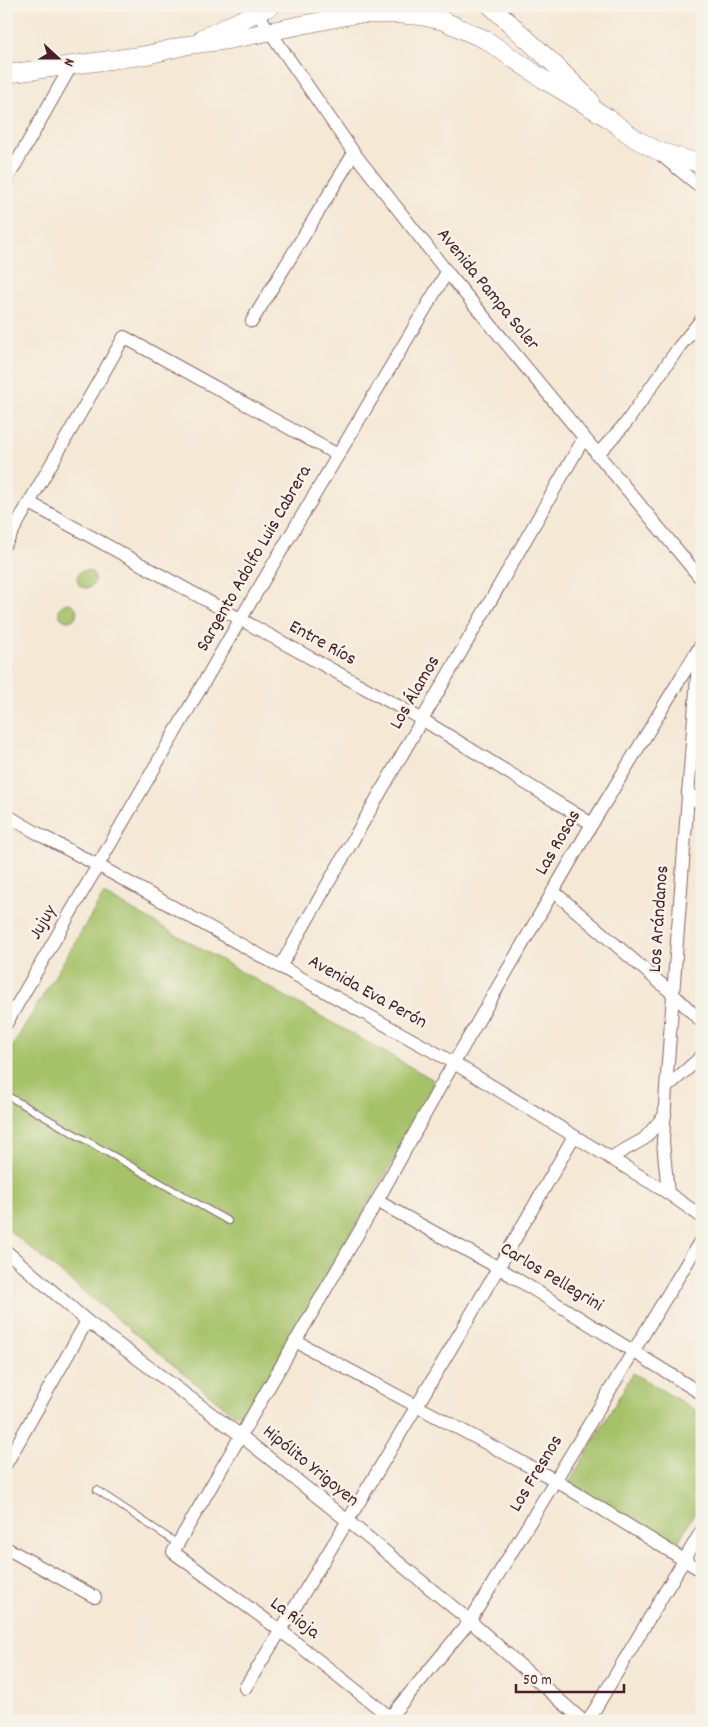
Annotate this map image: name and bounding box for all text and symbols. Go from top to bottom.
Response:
north arrow [32,32,82,82]
text: N [58,55,79,69]
street label: Avenida Pampa Soler [429,223,545,357]
street label: Sargento Adolfo Luis Cabrera [191,460,320,657]
street label: Entre Ríos [283,614,361,674]
street label: Los Álamos [384,651,448,735]
street label: Las Rosas [529,805,589,881]
street label: Los Arándanos [643,865,677,973]
street label: Jujuy [23,900,65,945]
street label: Avenida Eva Perón [303,949,431,1037]
street label: Carlos Pellegrini [494,1237,608,1320]
street label: Hipólito Yrigoyen [256,1420,364,1514]
street label: Los Fresnos [503,1430,571,1518]
street label: La Rioja [263,1591,325,1647]
scale bar [516,1662,623,1694]
text: 50 m [523,1670,552,1692]

